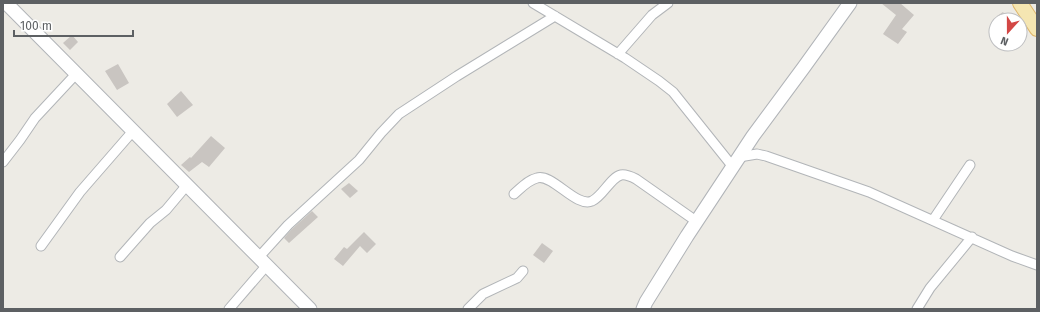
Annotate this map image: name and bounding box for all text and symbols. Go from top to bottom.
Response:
scale bar [14,12,133,38]
north arrow [988,12,1028,52]
text: 100 m [20,19,52,33]
text: N [999,33,1010,48]

